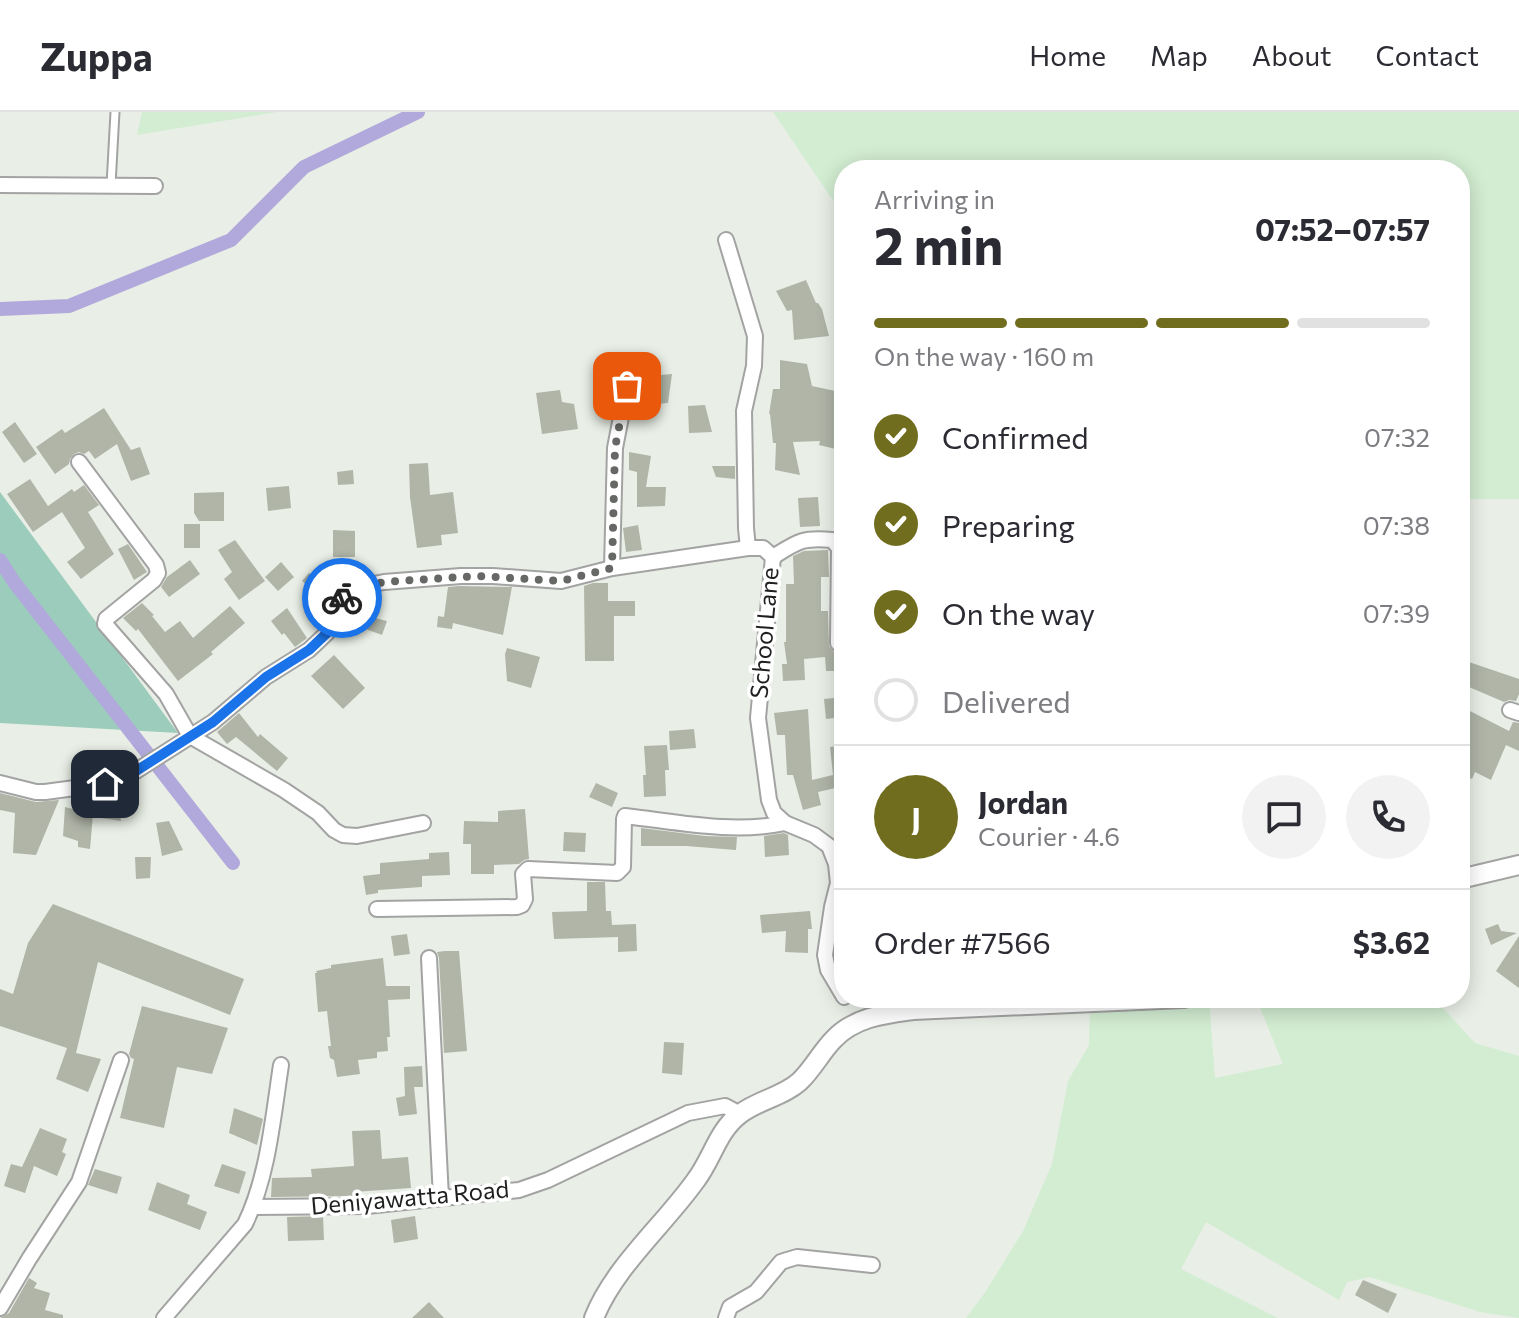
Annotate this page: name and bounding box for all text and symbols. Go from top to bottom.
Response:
text: Zuppa [40,32,153,79]
text: Home [1029,38,1106,72]
text: Map [1150,38,1208,72]
text: About [1252,38,1332,72]
text: Contact [1376,38,1479,72]
text: Arriving in [874,183,995,214]
text: 07:52–07:57 [1255,210,1430,247]
text: 2 min [874,212,1003,276]
text: On the way · 160 m [874,340,1094,371]
pin [593,352,661,420]
icon: bag [605,364,649,408]
icon: check [874,414,918,458]
text: Confirmed [942,418,1089,455]
text: 07:32 [1364,421,1430,452]
icon: check [874,502,918,546]
text: Preparing [942,506,1075,543]
text: 07:38 [1363,509,1430,540]
courier [302,558,382,638]
street label: School Lane [743,566,784,700]
icon: bike [320,576,364,620]
icon: check [874,590,918,634]
text: On the way [942,594,1095,631]
text: 07:39 [1363,597,1430,628]
text: Delivered [942,682,1071,719]
pin [71,750,139,818]
icon: home [83,762,127,806]
button: chat [1242,775,1326,859]
button: phone [1346,775,1430,859]
text: Jordan [978,783,1068,820]
text: J [911,799,921,836]
text: Courier · 4.6 [978,820,1120,851]
text: Order #7566 [874,923,1051,960]
text: $3.62 [1353,923,1430,960]
street label: Deniyawatta Road [309,1173,510,1220]

